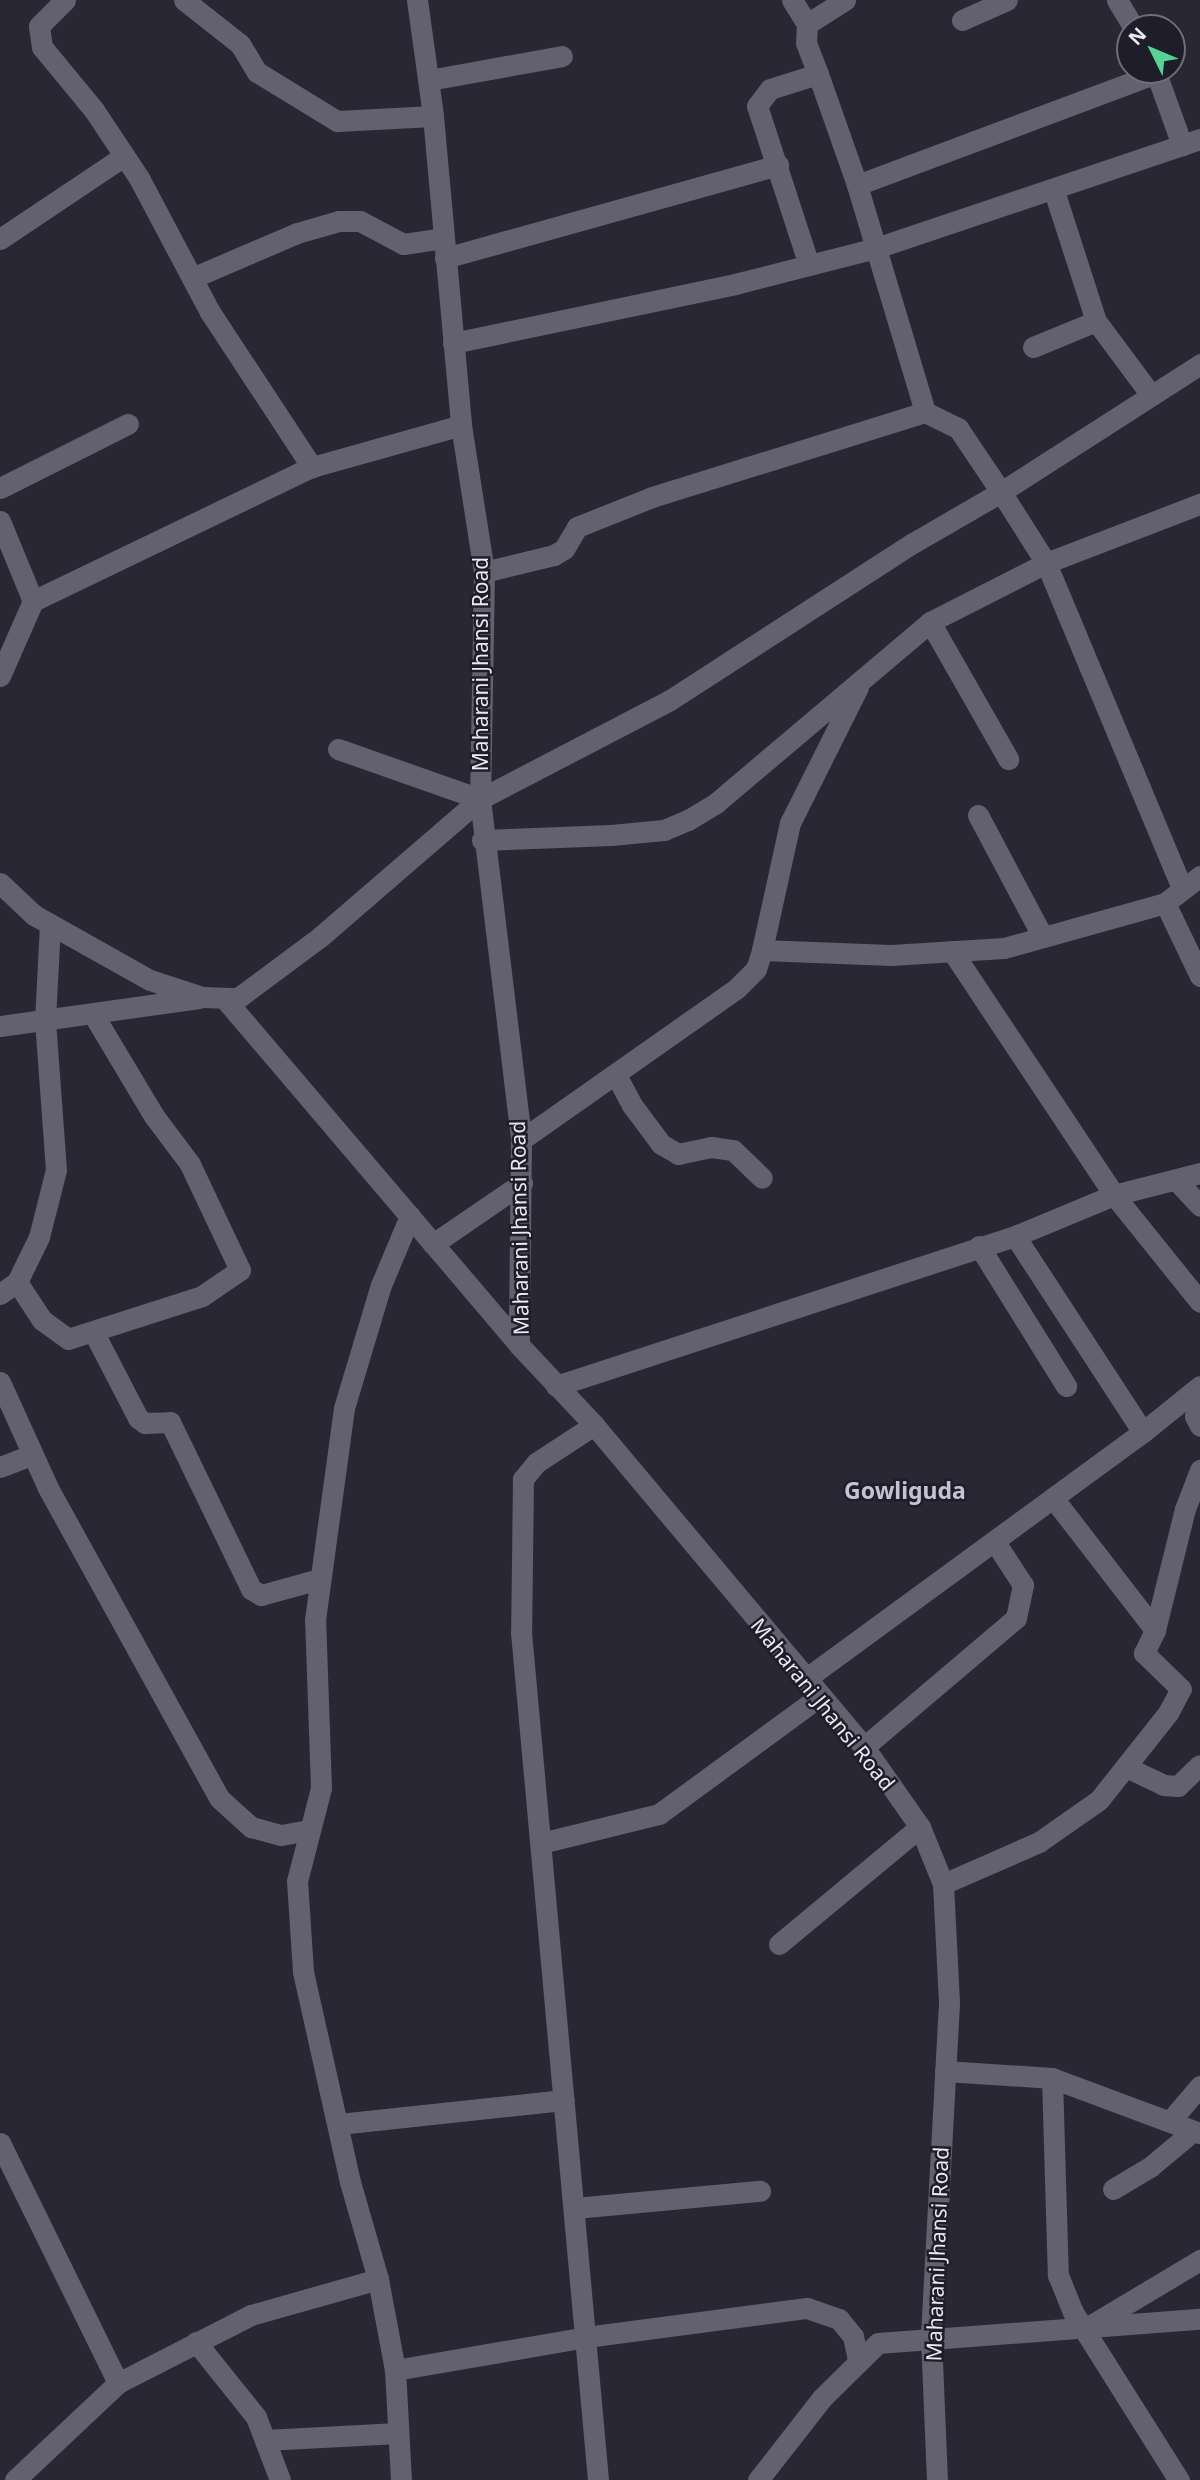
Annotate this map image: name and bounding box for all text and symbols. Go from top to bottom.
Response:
north arrow [1116,14,1186,84]
text: N [1122,22,1152,51]
street label: Maharani Jhansi Road [467,557,493,771]
street label: Maharani Jhansi Road [505,1121,533,1335]
district label: Gowliguda [844,1476,966,1504]
street label: Maharani Jhansi Road [746,1613,900,1795]
street label: Maharani Jhansi Road [921,2146,953,2362]

